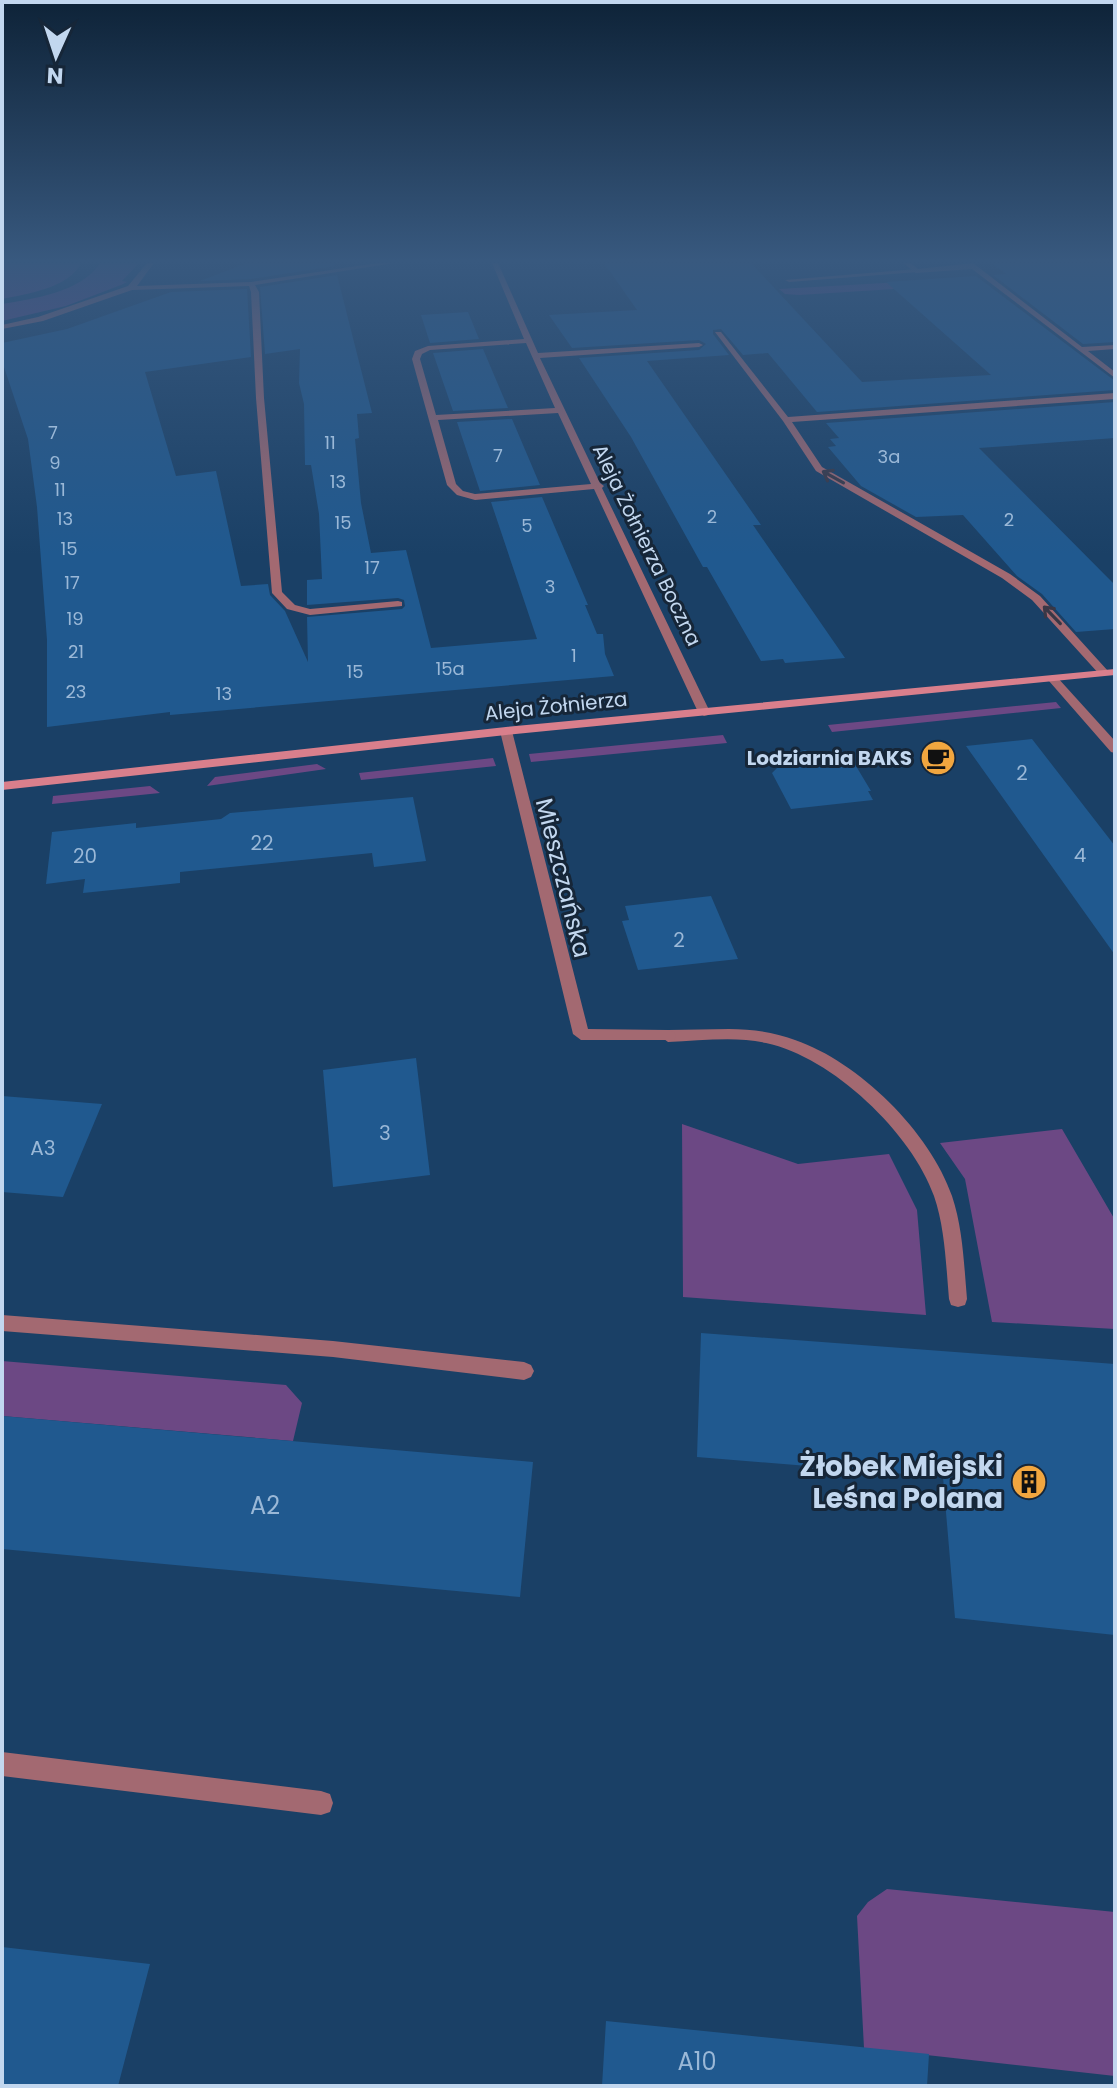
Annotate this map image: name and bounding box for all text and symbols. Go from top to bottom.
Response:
north arrow [16,16,96,96]
text: N [46,60,64,91]
house number: 7 [48,420,58,445]
house number: 11 [324,430,336,455]
street label: Aleja Żołnierza Boczna [586,439,708,651]
house number: 7 [493,443,503,468]
house number: 3a [878,444,900,469]
house number: 9 [49,450,61,475]
house number: 13 [330,469,346,494]
one-way arrow [822,469,845,485]
house number: 11 [54,477,66,502]
house number: 2 [707,504,717,529]
house number: 13 [57,506,73,531]
house number: 2 [1004,507,1014,532]
house number: 15 [334,510,352,535]
house number: 5 [521,513,533,538]
house number: 15 [60,536,78,561]
house number: 17 [364,555,380,580]
house number: 17 [64,570,80,595]
house number: 3 [545,574,555,599]
one-way arrow [1043,605,1062,625]
house number: 19 [66,606,84,631]
house number: 21 [68,639,84,664]
house number: 1 [571,643,577,668]
house number: 15a [435,656,465,681]
house number: 15 [346,659,364,684]
house number: 23 [66,679,86,704]
house number: 13 [216,681,232,706]
street label: Aleja Żołnierza [483,685,629,727]
cafe icon: Lodziarnia BAKS [919,739,957,777]
place label: Lodziarnia BAKS [747,744,912,772]
house number: 2 [1016,759,1028,787]
street label: Mieszczańska [528,795,599,961]
house number: 22 [251,829,274,857]
house number: 4 [1074,841,1086,869]
house number: 20 [73,842,97,870]
house number: 2 [673,926,685,954]
house number: 3 [379,1119,391,1147]
house number: A3 [30,1134,56,1162]
place label: Żłobek Miejski Leśna Polana [799,1447,1003,1518]
building icon: Żłobek Miejski Leśna Polana [1010,1463,1048,1501]
house number: A2 [250,1489,280,1522]
house number: A10 [678,2045,716,2078]

